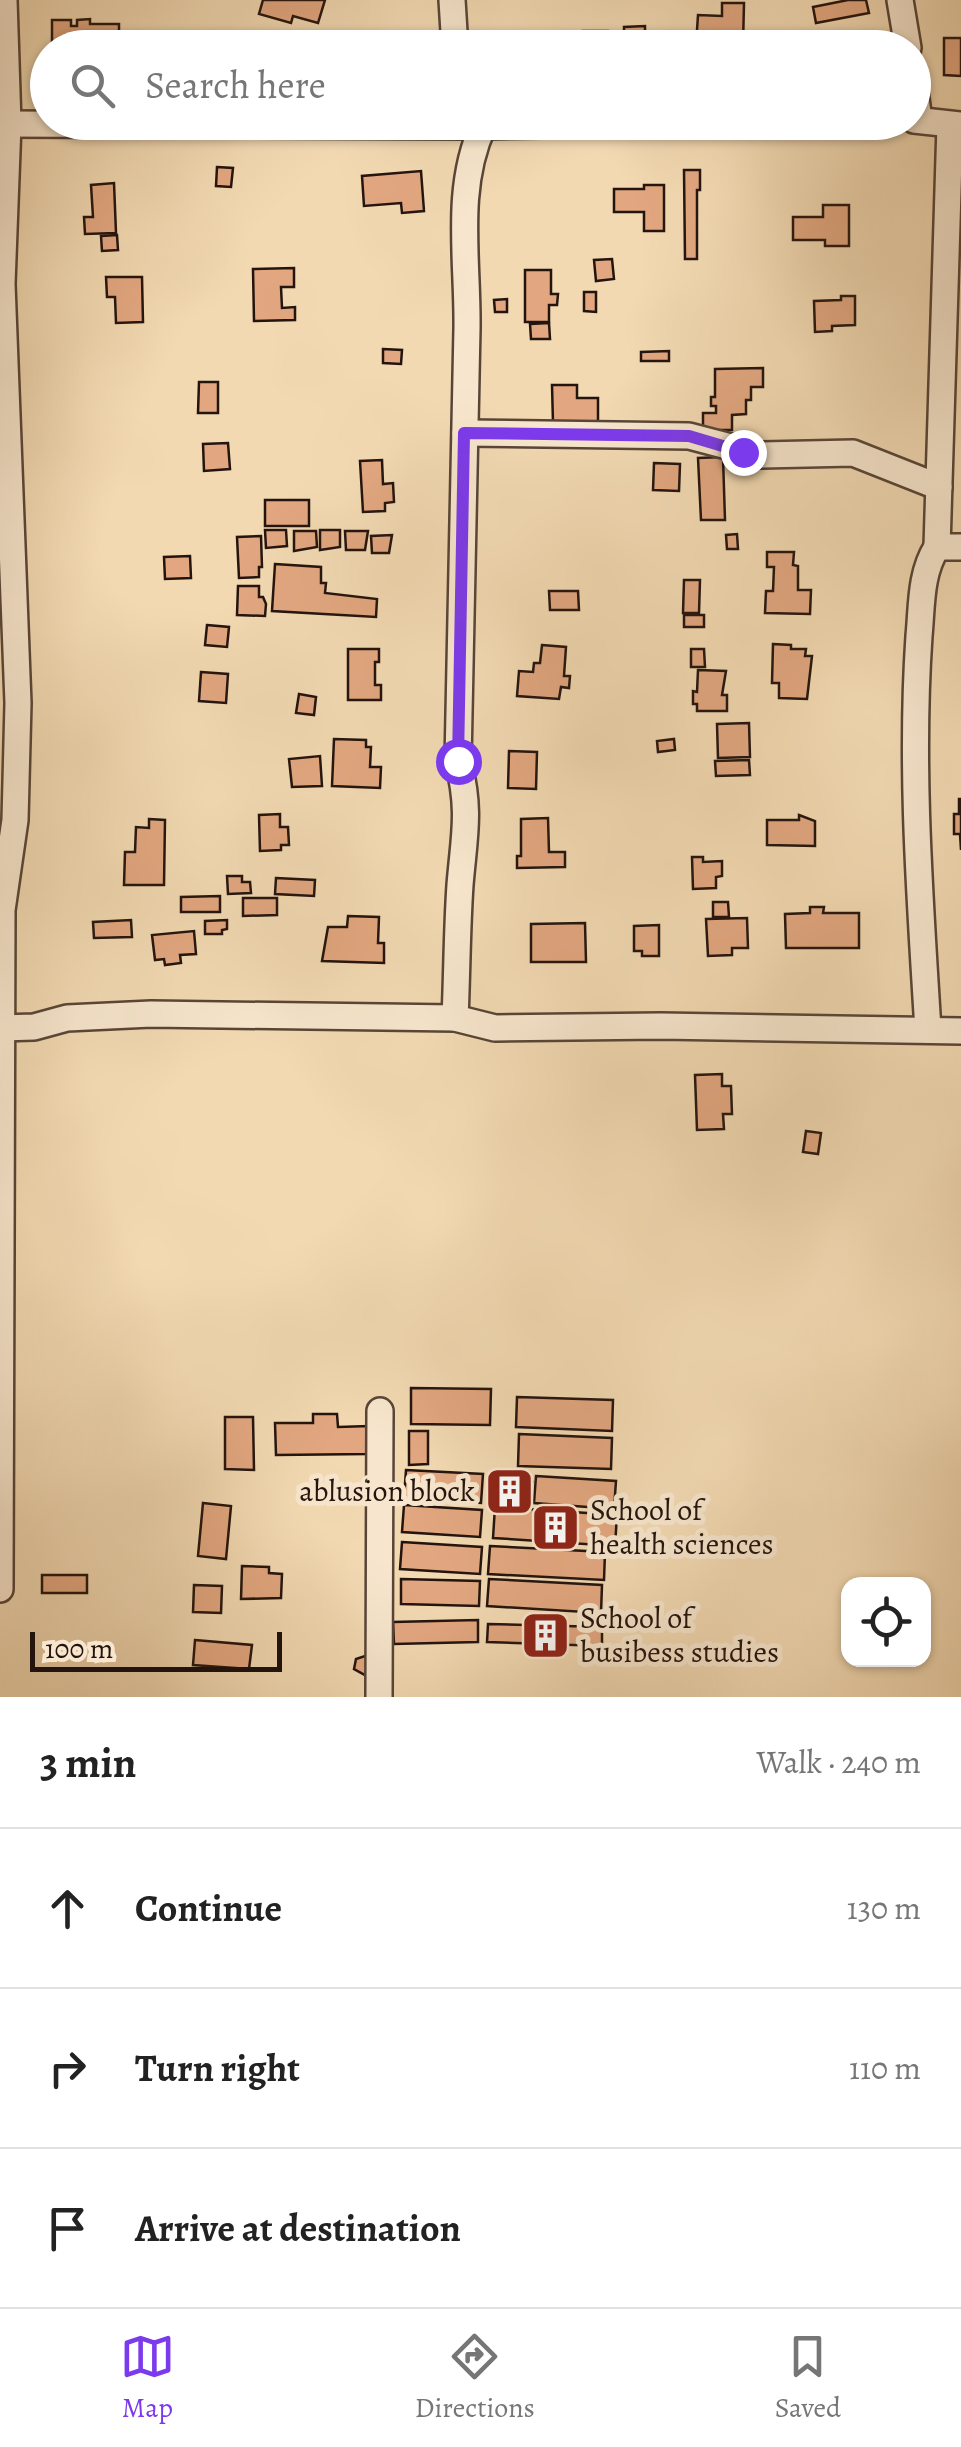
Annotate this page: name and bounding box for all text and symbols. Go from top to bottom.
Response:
search box [30,30,931,140]
icon: search [65,58,120,113]
text: Search here [145,59,326,111]
route end [721,430,767,476]
route start [436,739,482,785]
building icon: ablusion block [484,1465,536,1517]
place label: ablusion block [299,1471,475,1511]
place label: School of health sciences [590,1490,774,1564]
building icon: School of health sciences [529,1501,581,1553]
map controls [841,1577,931,1667]
button: locate [841,1577,931,1667]
place label: School of busibess studies [580,1598,779,1672]
building icon: School of busibess studies [519,1609,571,1661]
scale bar [30,1627,282,1672]
text: 100 m [45,1630,113,1668]
text: 3 min [40,1734,136,1791]
text: Walk · 240 m [756,1740,921,1784]
icon: ahead [40,1881,95,1936]
text: Continue [135,1882,282,1934]
text: 130 m [847,1886,921,1930]
icon: right [40,2041,95,2096]
text: Turn right [135,2042,300,2094]
text: 110 m [849,2046,921,2090]
icon: arrive [40,2201,95,2256]
text: Arrive at destination [135,2202,461,2254]
tab: Map [120,2329,175,2427]
tab: Directions [415,2329,535,2427]
tab: Saved [775,2329,841,2427]

